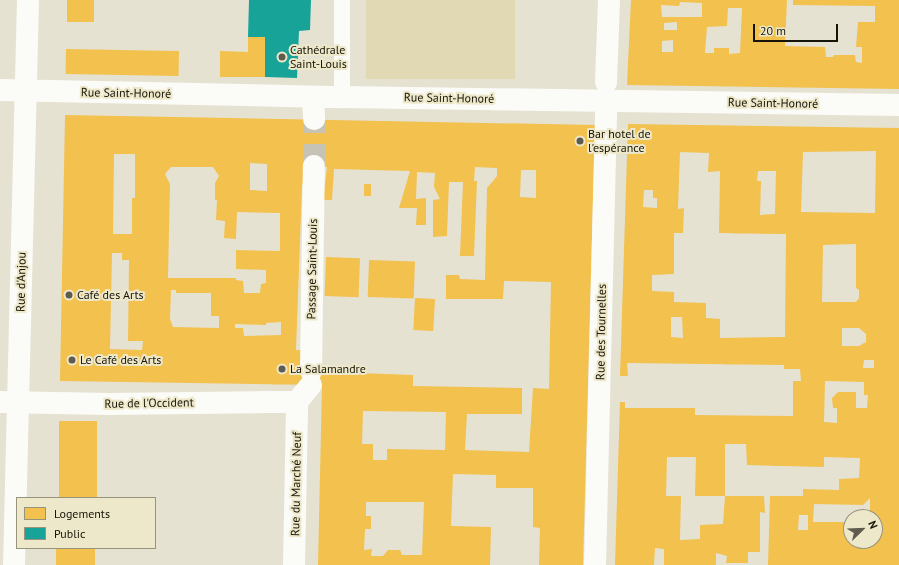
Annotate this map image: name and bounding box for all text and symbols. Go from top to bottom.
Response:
scale bar [755,16,840,42]
text: 20 m [760,23,786,38]
place label: Cathédrale Saint-Louis [290,43,347,71]
marker: Cathédrale Saint-Louis [277,52,287,62]
street label: Rue Saint-Honoré [81,85,171,101]
street label: Rue Saint-Honoré [404,90,494,106]
street label: Rue Saint-Honoré [728,95,818,111]
place label: Bar hotel de l'espérance [588,127,651,155]
marker: Bar hotel de l'espérance [575,136,585,146]
street label: Passage Saint-Louis [304,218,320,320]
street label: Rue d'Anjou [13,252,29,312]
street label: Rue des Tournelles [593,284,609,380]
place label: Café des Arts [77,288,144,302]
marker: Café des Arts [64,290,74,300]
place label: Le Café des Arts [80,353,162,367]
marker: Le Café des Arts [67,355,77,365]
place label: La Salamandre [290,362,366,376]
marker: La Salamandre [277,364,287,374]
street label: Rue de l'Occident [104,395,194,411]
street label: Rue du Marché Neuf [288,432,304,536]
legend [16,497,156,549]
text: Logements [54,506,110,521]
north arrow [843,509,883,549]
text: N [865,519,881,531]
text: Public [54,526,85,541]

